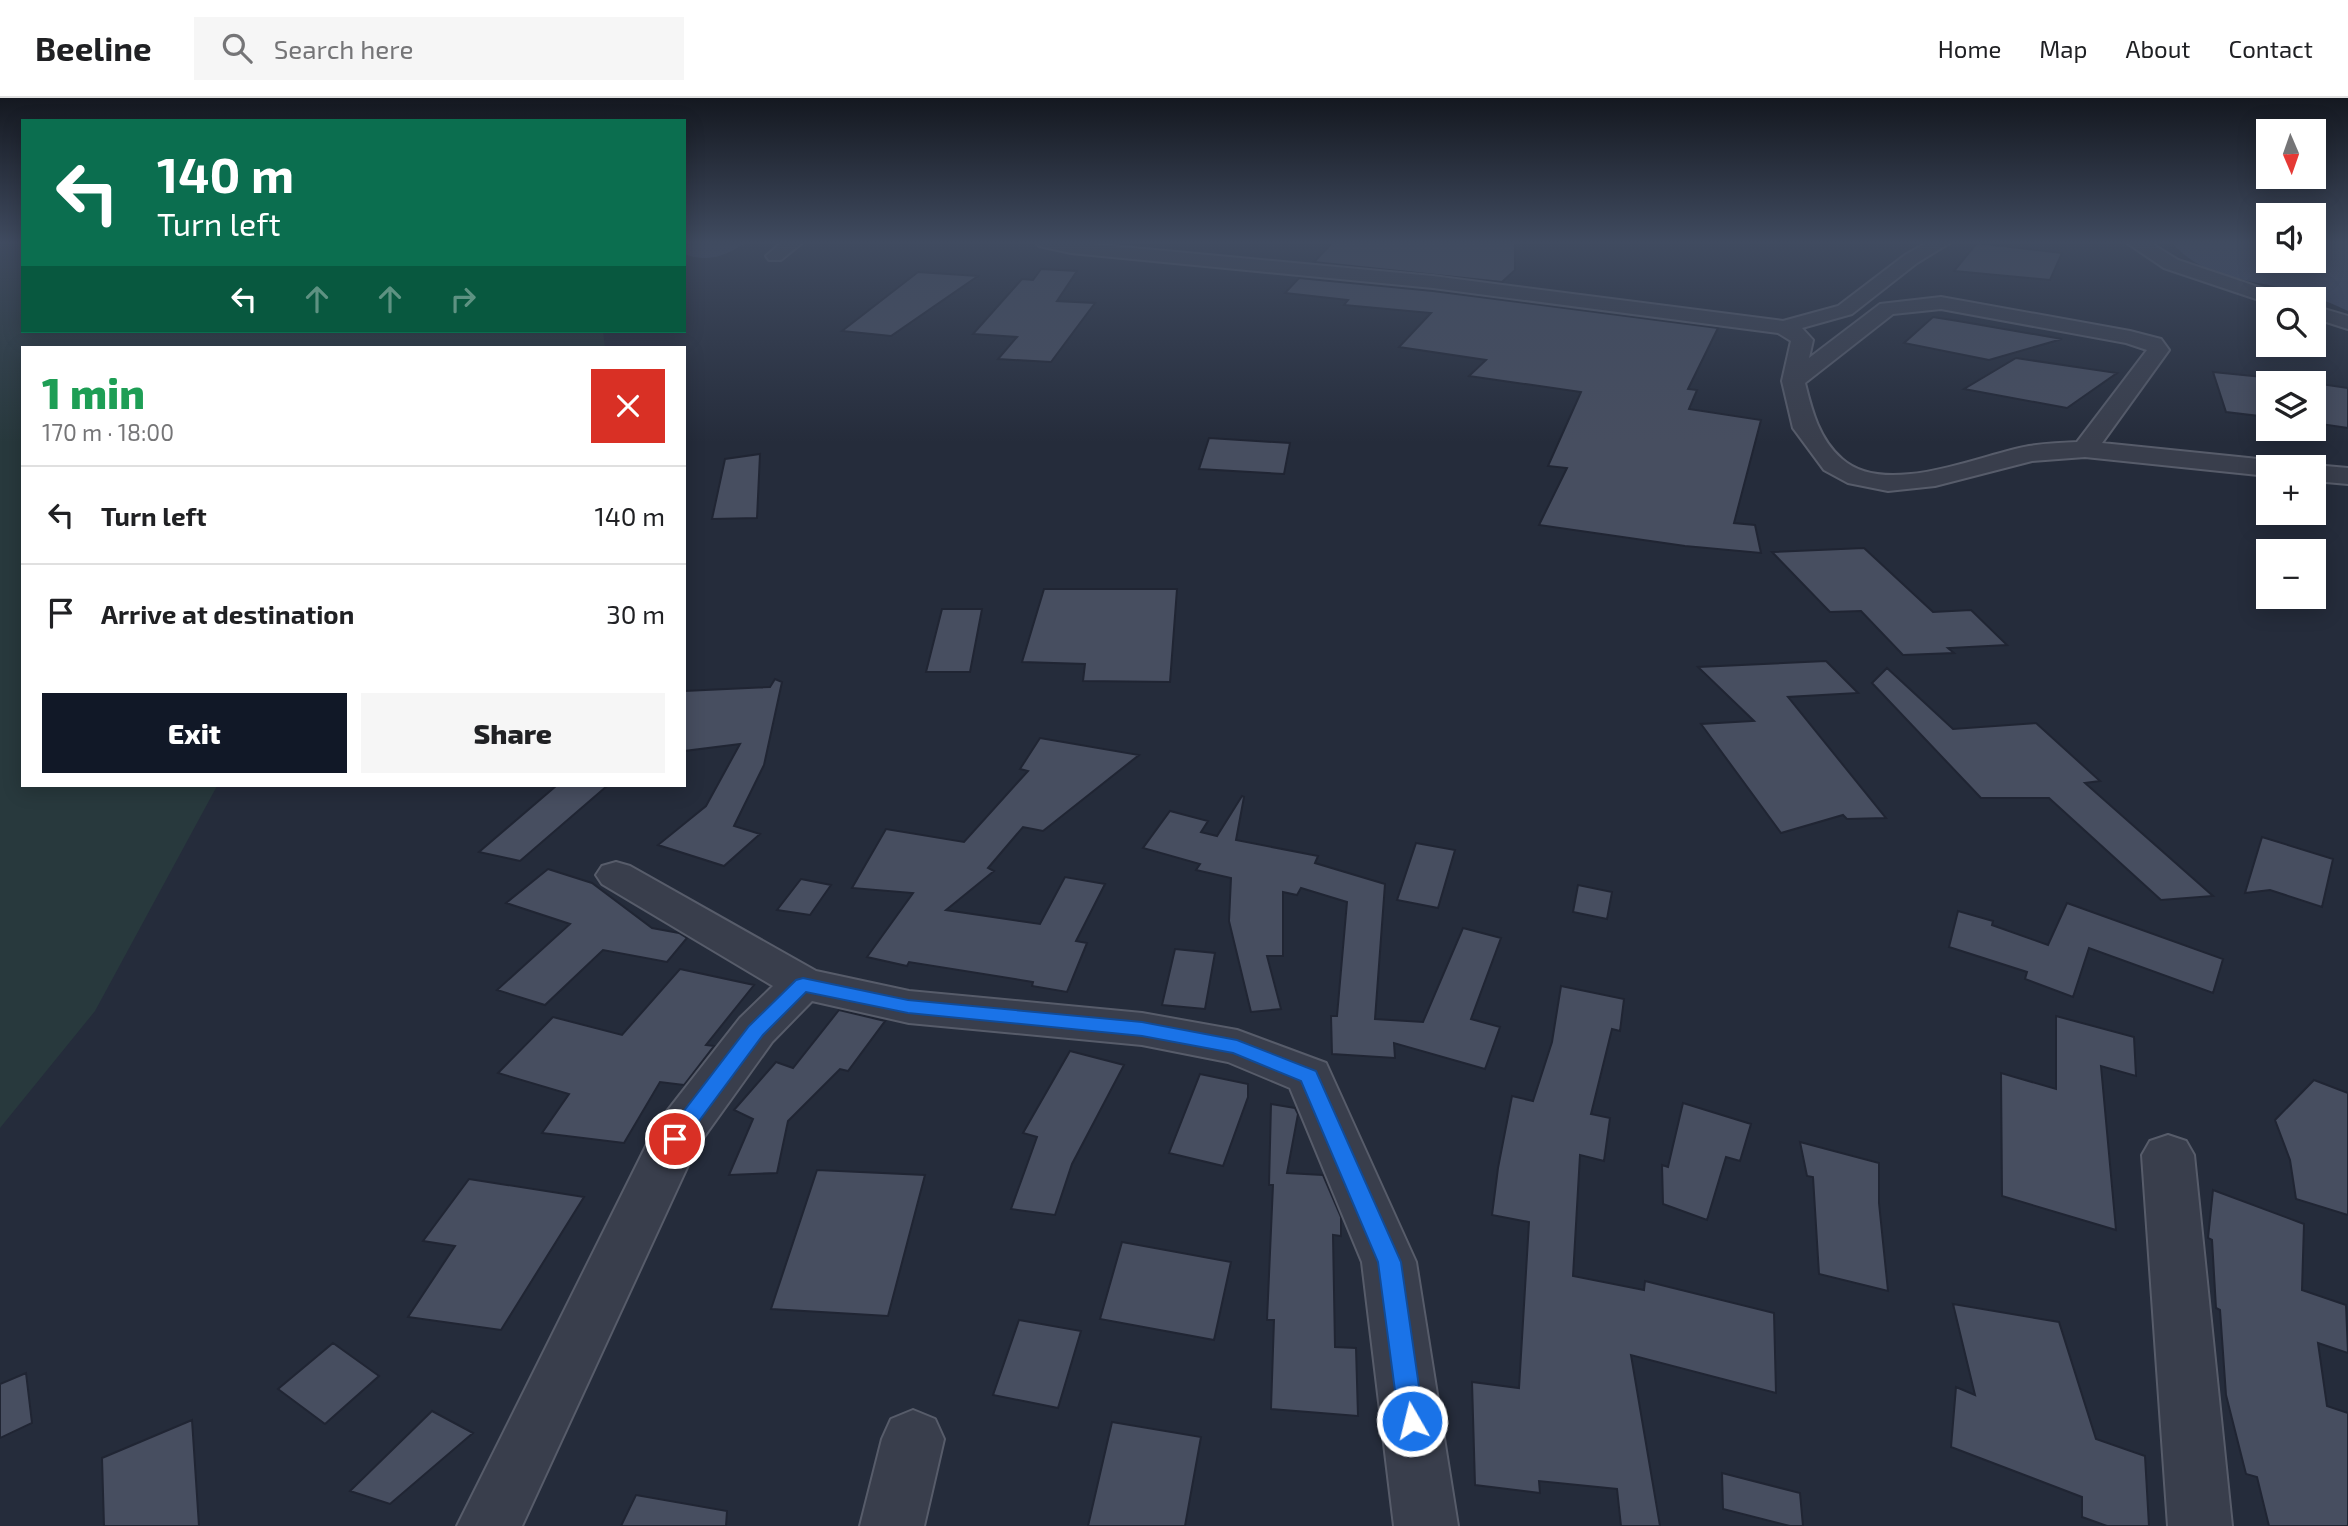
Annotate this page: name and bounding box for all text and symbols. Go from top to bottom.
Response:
search box [194,17,684,80]
text: Beeline [35,28,152,68]
icon: search [218,29,256,67]
text: Search here [274,33,413,64]
text: Home [1938,34,2001,63]
text: Map [2039,34,2087,63]
text: About [2125,34,2191,63]
text: Contact [2229,34,2313,63]
north arrow [2256,119,2326,189]
map controls [2256,119,2326,609]
text: 140 m [157,144,294,203]
icon: left [42,147,133,238]
button: sound [2256,203,2326,273]
text: Turn left [157,204,281,242]
icon: left [225,280,263,318]
icon: ahead [298,280,336,318]
icon: ahead [371,280,409,318]
icon: right [444,280,482,318]
button: search [2256,287,2326,357]
text: 1 min [42,367,145,417]
button: close [591,369,665,443]
button: layers [2256,371,2326,441]
text: 170 m · 18:00 [42,418,174,446]
button: + [2256,455,2326,525]
icon: left [42,496,80,534]
text: Turn left [101,500,207,531]
text: 140 m [594,500,665,531]
button: − [2256,539,2326,609]
icon: arrive [42,594,80,632]
text: Arrive at destination [101,598,354,629]
text: 30 m [606,598,665,629]
button: Exit [42,693,347,773]
button: Share [361,693,665,773]
pin [645,1109,705,1169]
icon: arrive [656,1120,694,1158]
position arrow [1375,1384,1449,1458]

